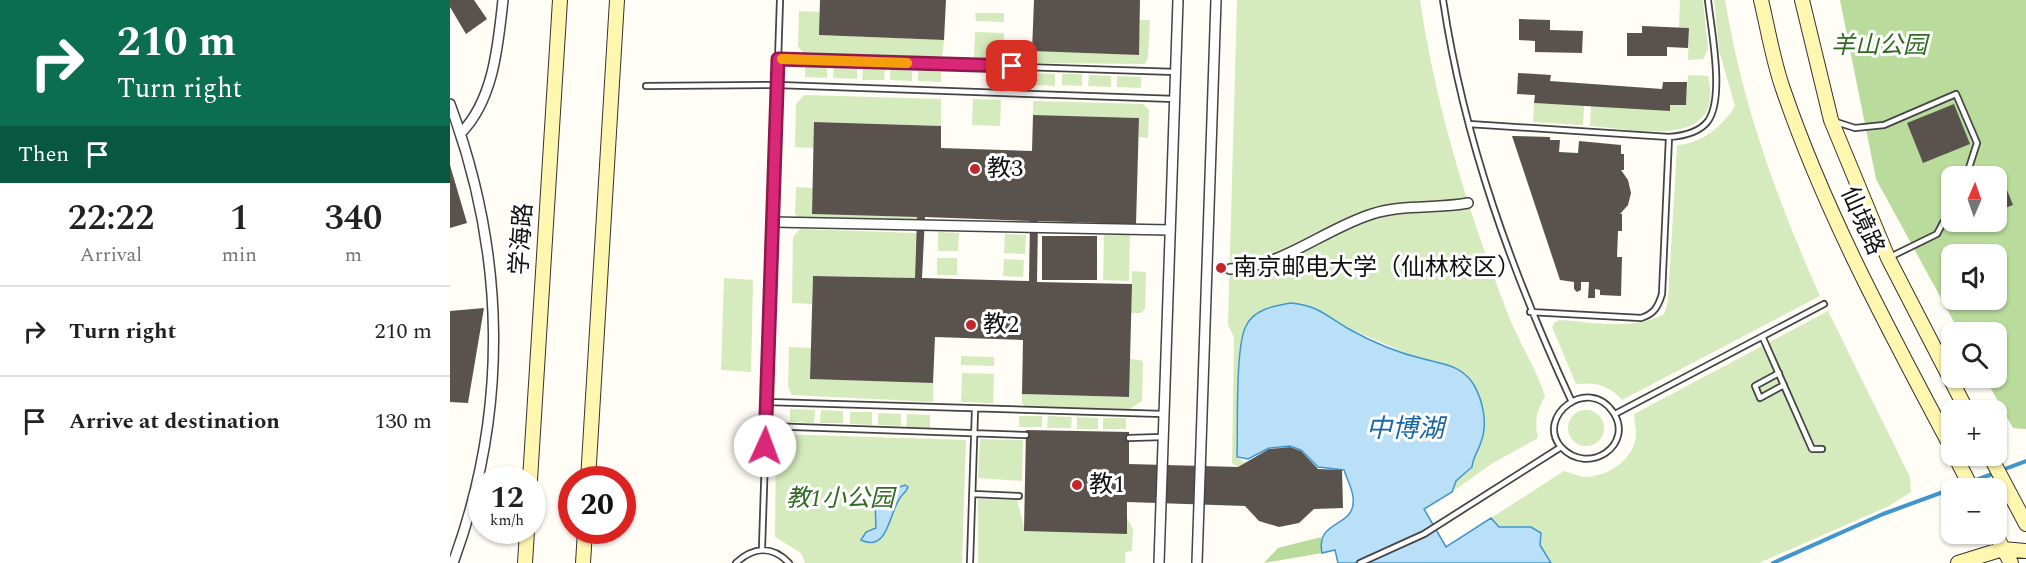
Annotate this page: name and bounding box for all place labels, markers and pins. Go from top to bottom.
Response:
pin [986,40,1037,91]
place label: 教3 [987,151,1023,187]
marker: 教3 [968,162,982,176]
place label: 南京邮电大学（仙林校区） [1233,250,1521,286]
marker: 南京邮电大学（仙林校区） [1214,261,1228,275]
place label: 教2 [983,307,1019,343]
marker: 教2 [964,318,978,332]
place label: 教1 [1089,467,1125,503]
marker: 教1 [1070,478,1084,492]

